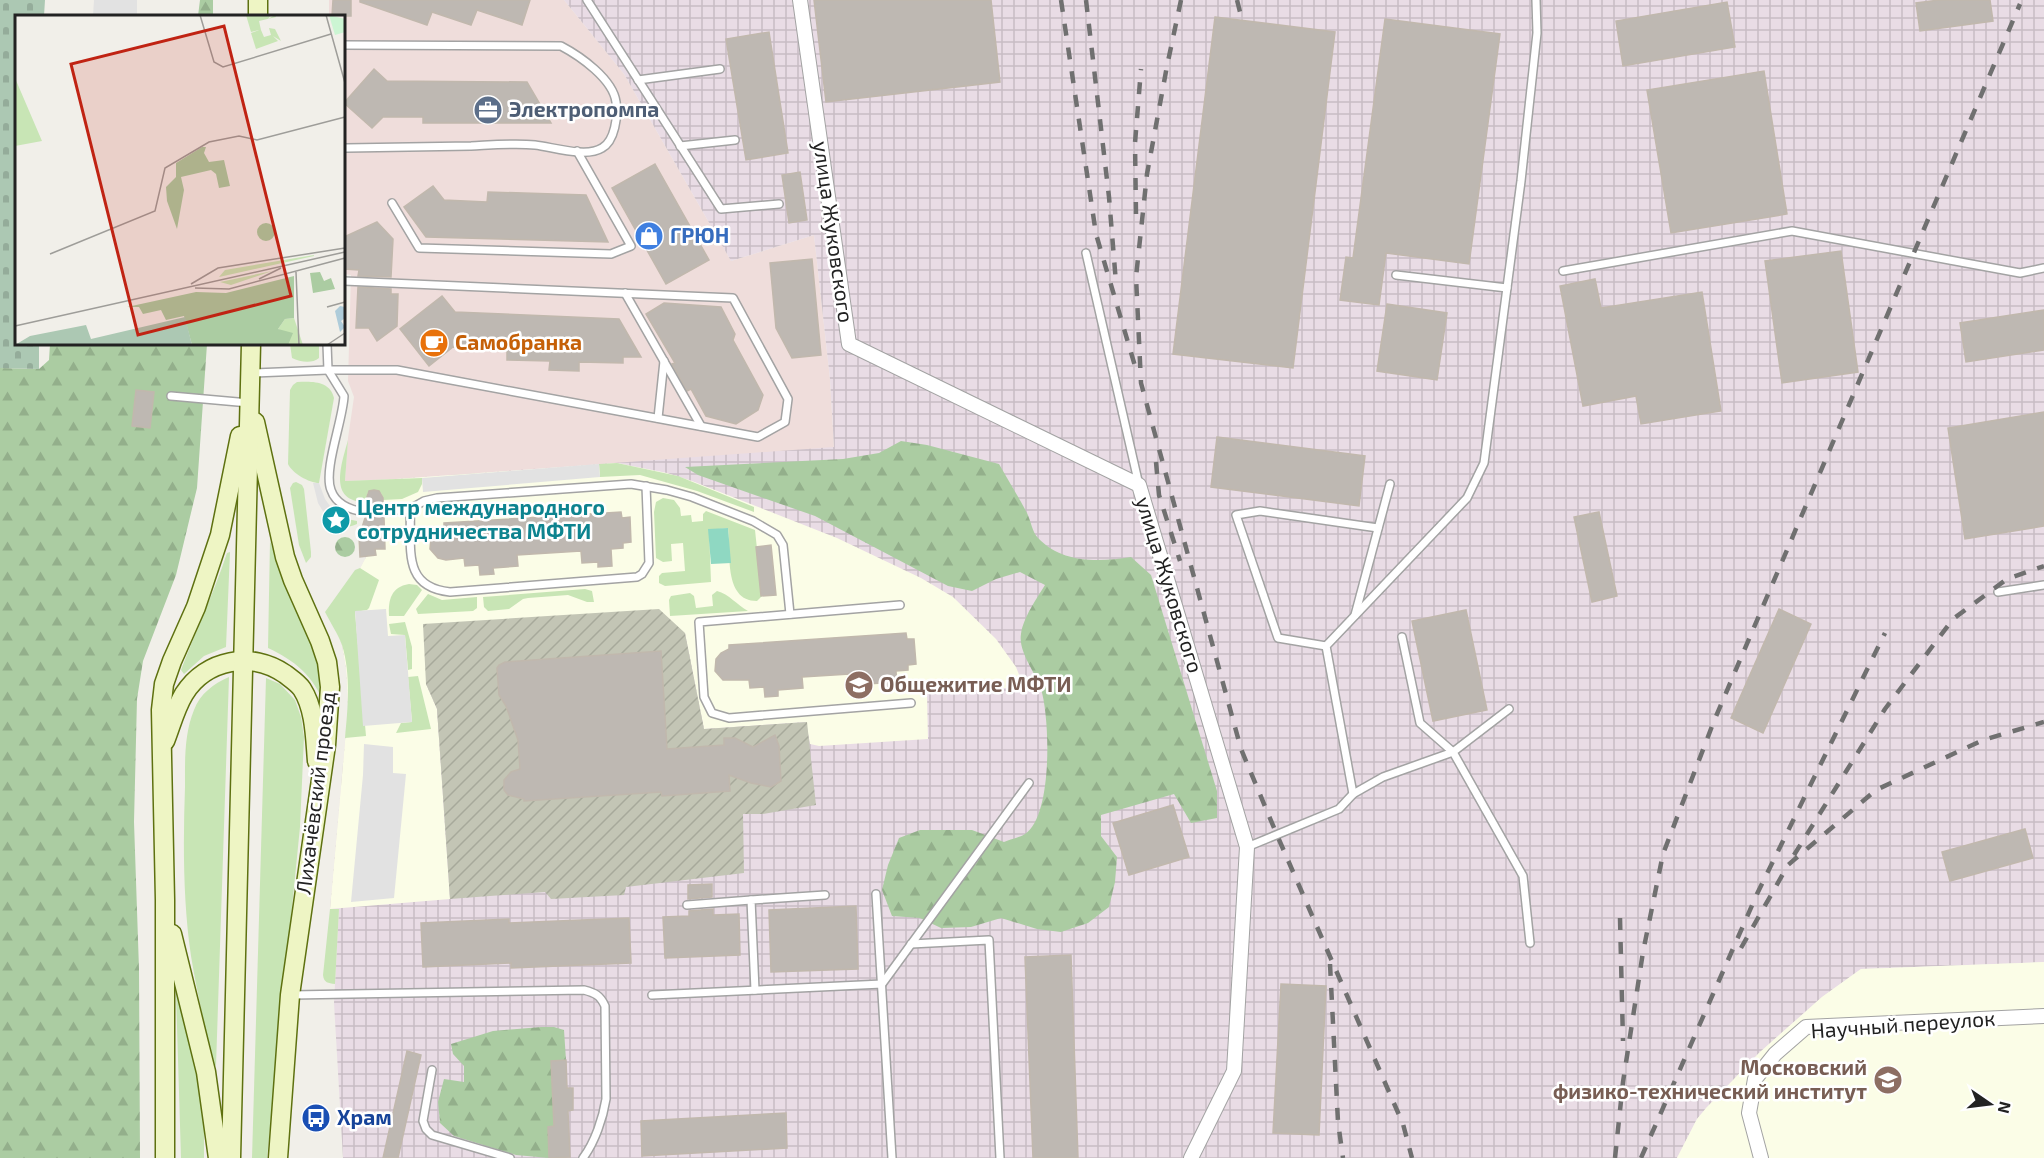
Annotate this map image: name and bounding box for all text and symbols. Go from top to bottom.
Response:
inset map [15,15,345,345]
office icon: Электропомпа [472,94,504,126]
place label: Электропомпа [509,96,659,121]
street label: улица Жуковского [808,139,860,324]
shop icon: ГРЮН [633,220,665,252]
place label: ГРЮН [670,222,729,247]
cafe icon: Самобранка [418,327,450,359]
place label: Самобранка [455,329,582,354]
street label: улица Жуковского [1131,493,1209,676]
place label: Центр международного сотрудничества МФТИ [357,494,605,543]
place icon: Центр международного сотрудничества МФТИ [320,504,352,536]
school or university icon: Общежитие МФТИ [843,669,875,701]
place label: Общежитие МФТИ [880,671,1071,696]
street label: Лихачёвский проезд [290,690,339,896]
street label: Научный переулок [1810,1005,1996,1043]
place label: Московский физико-технический институт [1553,1054,1867,1103]
school or university icon: Московский физико-технический институт [1872,1064,1904,1096]
north arrow [1960,1074,2020,1134]
text: N [1994,1100,2016,1116]
bus stop icon: Храм [300,1102,332,1134]
place label: Храм [337,1104,392,1129]

